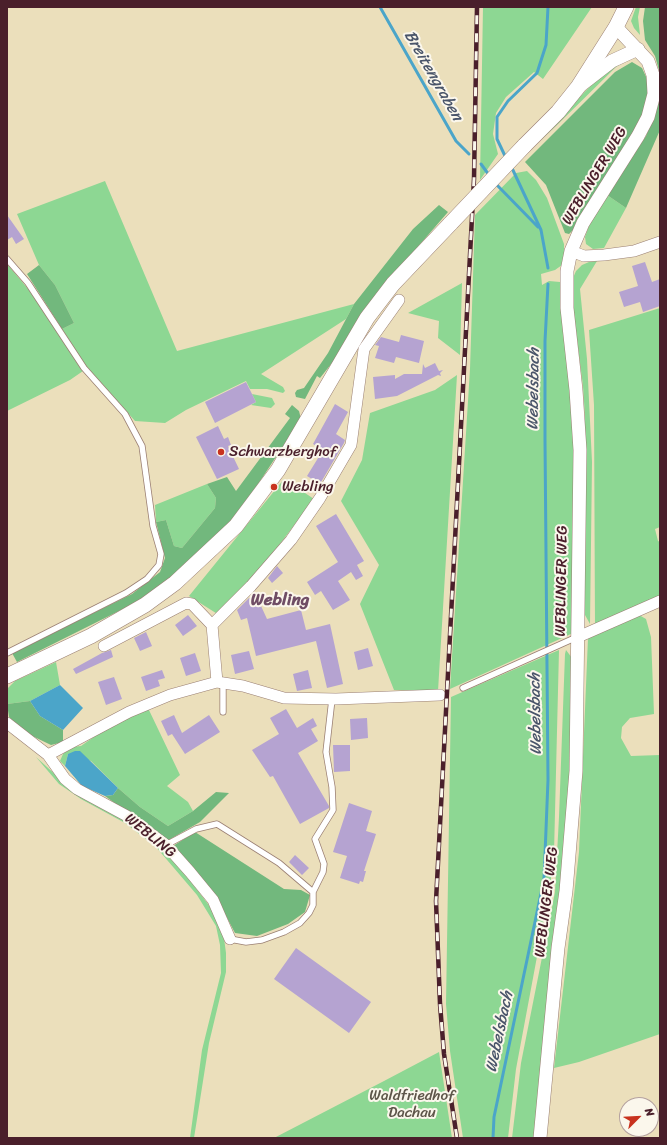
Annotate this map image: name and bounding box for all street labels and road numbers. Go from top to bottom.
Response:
street label: WEBLINGER WEG [559,124,631,228]
street label: WEBLINGER WEG [552,525,572,637]
street label: WEBLING [121,810,179,862]
street label: WEBLINGER WEG [531,846,563,958]

